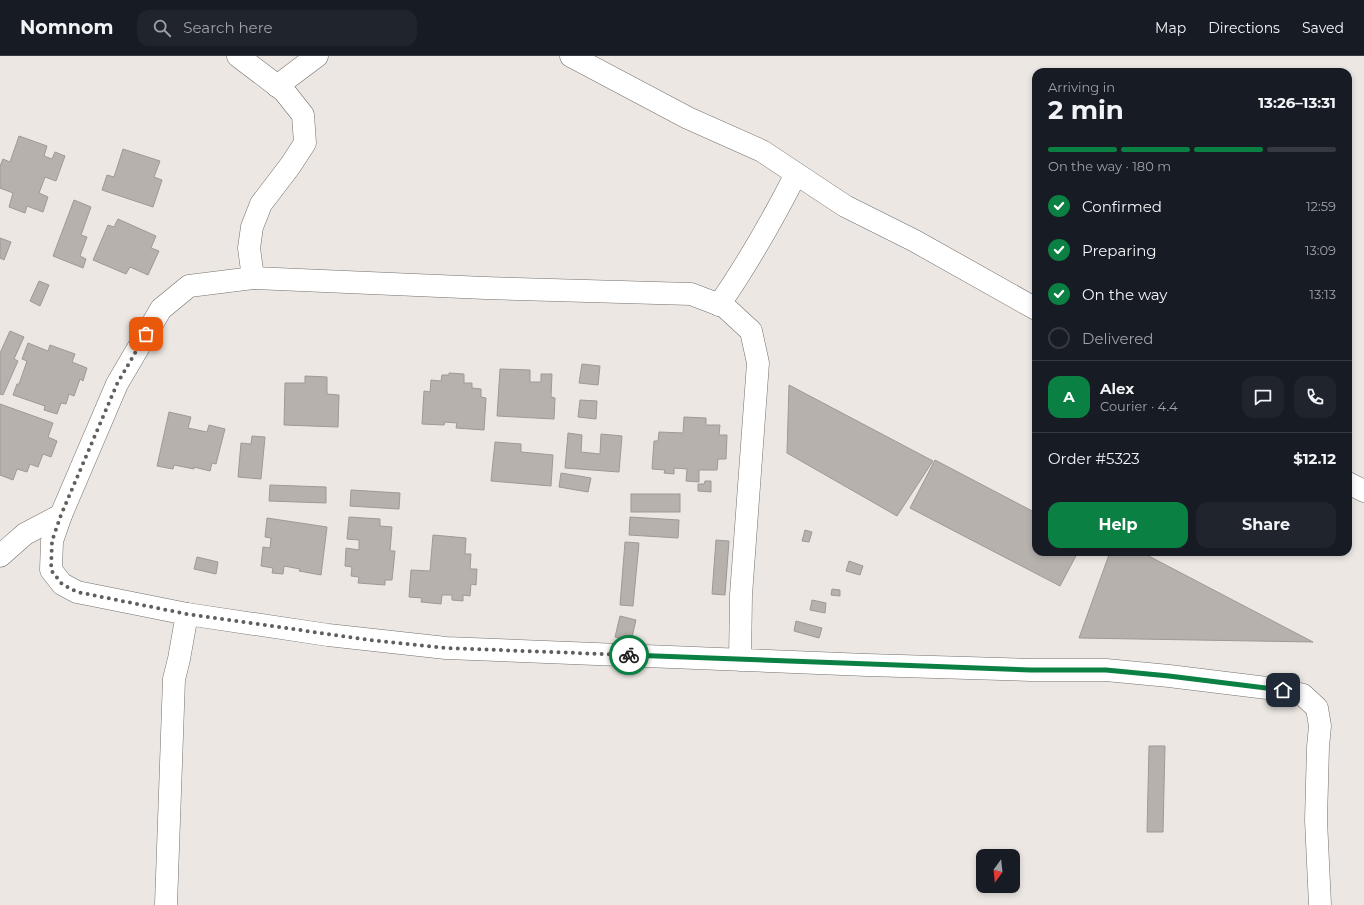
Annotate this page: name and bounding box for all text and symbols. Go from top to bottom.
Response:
search box [137,10,417,46]
text: Nomnom [20,16,113,39]
icon: search [151,17,173,39]
text: Search here [183,18,273,37]
text: Map [1155,19,1186,37]
text: Directions [1208,19,1280,37]
text: Saved [1302,19,1344,37]
text: Arriving in [1048,79,1115,95]
text: 13:26–13:31 [1258,93,1336,112]
text: 2 min [1048,94,1124,126]
text: On the way · 180 m [1048,158,1171,174]
icon: check [1048,195,1070,217]
text: Confirmed [1082,197,1162,216]
text: 12:59 [1306,198,1336,214]
icon: check [1048,239,1070,261]
text: Preparing [1082,241,1157,260]
text: 13:09 [1305,242,1336,258]
icon: check [1048,283,1070,305]
text: On the way [1082,285,1167,304]
text: 13:13 [1309,286,1336,302]
pin [129,317,163,351]
icon: bag [135,323,157,345]
text: Delivered [1082,329,1154,348]
button: chat [1242,376,1284,418]
button: phone [1294,376,1336,418]
text: Alex [1100,379,1134,398]
text: A [1063,387,1075,406]
text: Courier · 4.4 [1100,398,1178,414]
text: Order #5323 [1048,449,1140,468]
text: $12.12 [1293,449,1336,468]
button: Help [1048,502,1188,548]
button: Share [1196,502,1336,548]
courier [609,635,649,675]
icon: bike [618,644,640,666]
pin [1266,673,1300,707]
icon: home [1272,679,1294,701]
north arrow [976,849,1020,893]
map controls [976,849,1020,893]

